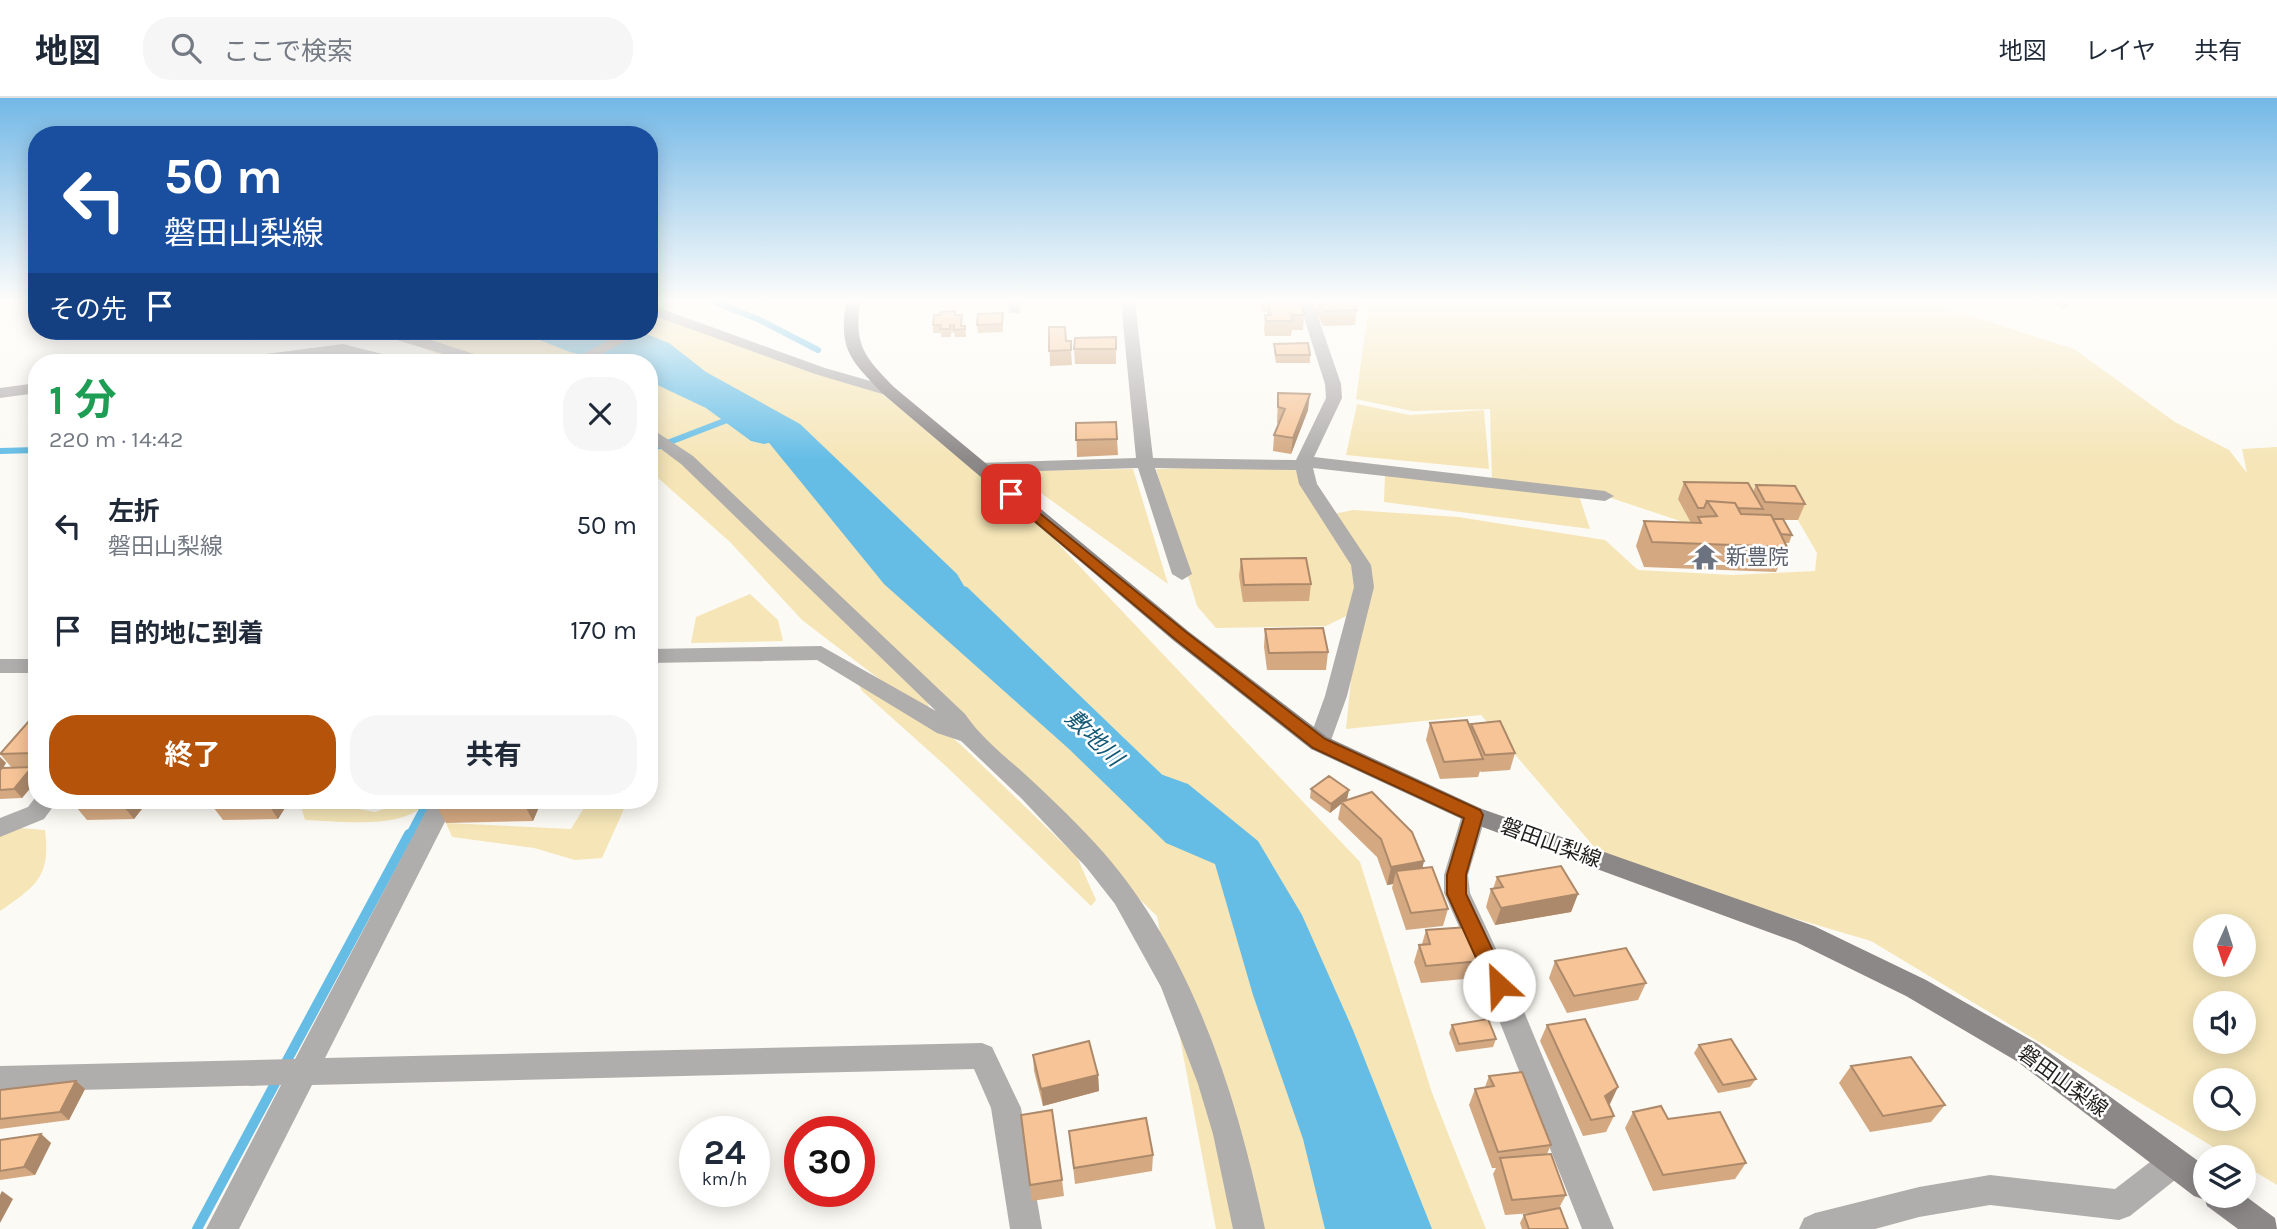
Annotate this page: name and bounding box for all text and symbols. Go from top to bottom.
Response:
search box [143,17,633,80]
icon: search [167,29,205,67]
text: 地図 [35,32,101,70]
text: ここで検索 [223,36,353,67]
text: 地図 [1999,37,2047,65]
text: レイヤ [2085,37,2156,65]
text: 共有 [2194,37,2242,65]
text: 50 m [164,148,282,205]
icon: left [49,154,140,245]
text: 磐田山梨線 [164,215,324,252]
icon: arrive [141,287,179,325]
text: その先 [49,294,127,325]
text: 1 分 [49,375,117,425]
button: close [563,377,637,451]
text: 220 m · 14:42 [49,426,183,453]
pin [981,464,1041,524]
icon: arrive [992,475,1030,513]
text: 左折 [108,496,160,527]
icon: left [49,507,87,545]
text: 50 m [576,510,637,541]
text: 磐田山梨線 [108,533,223,560]
temple icon: 新豊院 [1690,542,1720,572]
place label: 新豊院 [1726,545,1789,569]
icon: arrive [49,612,87,650]
text: 170 m [570,615,637,646]
text: 目的地に到着 [108,618,264,649]
water label: 敷地川 [1060,704,1130,774]
button: 終了 [49,715,336,795]
button: 共有 [350,715,637,795]
street label: 磐田山梨線 [1498,814,1604,872]
north arrow [2193,914,2256,976]
map controls [2193,914,2256,1208]
position arrow [1462,948,1536,1022]
button: sound [2193,991,2256,1054]
street label: 磐田山梨線 [2013,1040,2113,1122]
button: search [2193,1068,2256,1131]
speed limit sign: 30 [784,1116,875,1207]
text: 24 [704,1132,746,1173]
button: layers [2193,1145,2256,1208]
text: km/h [702,1168,747,1190]

